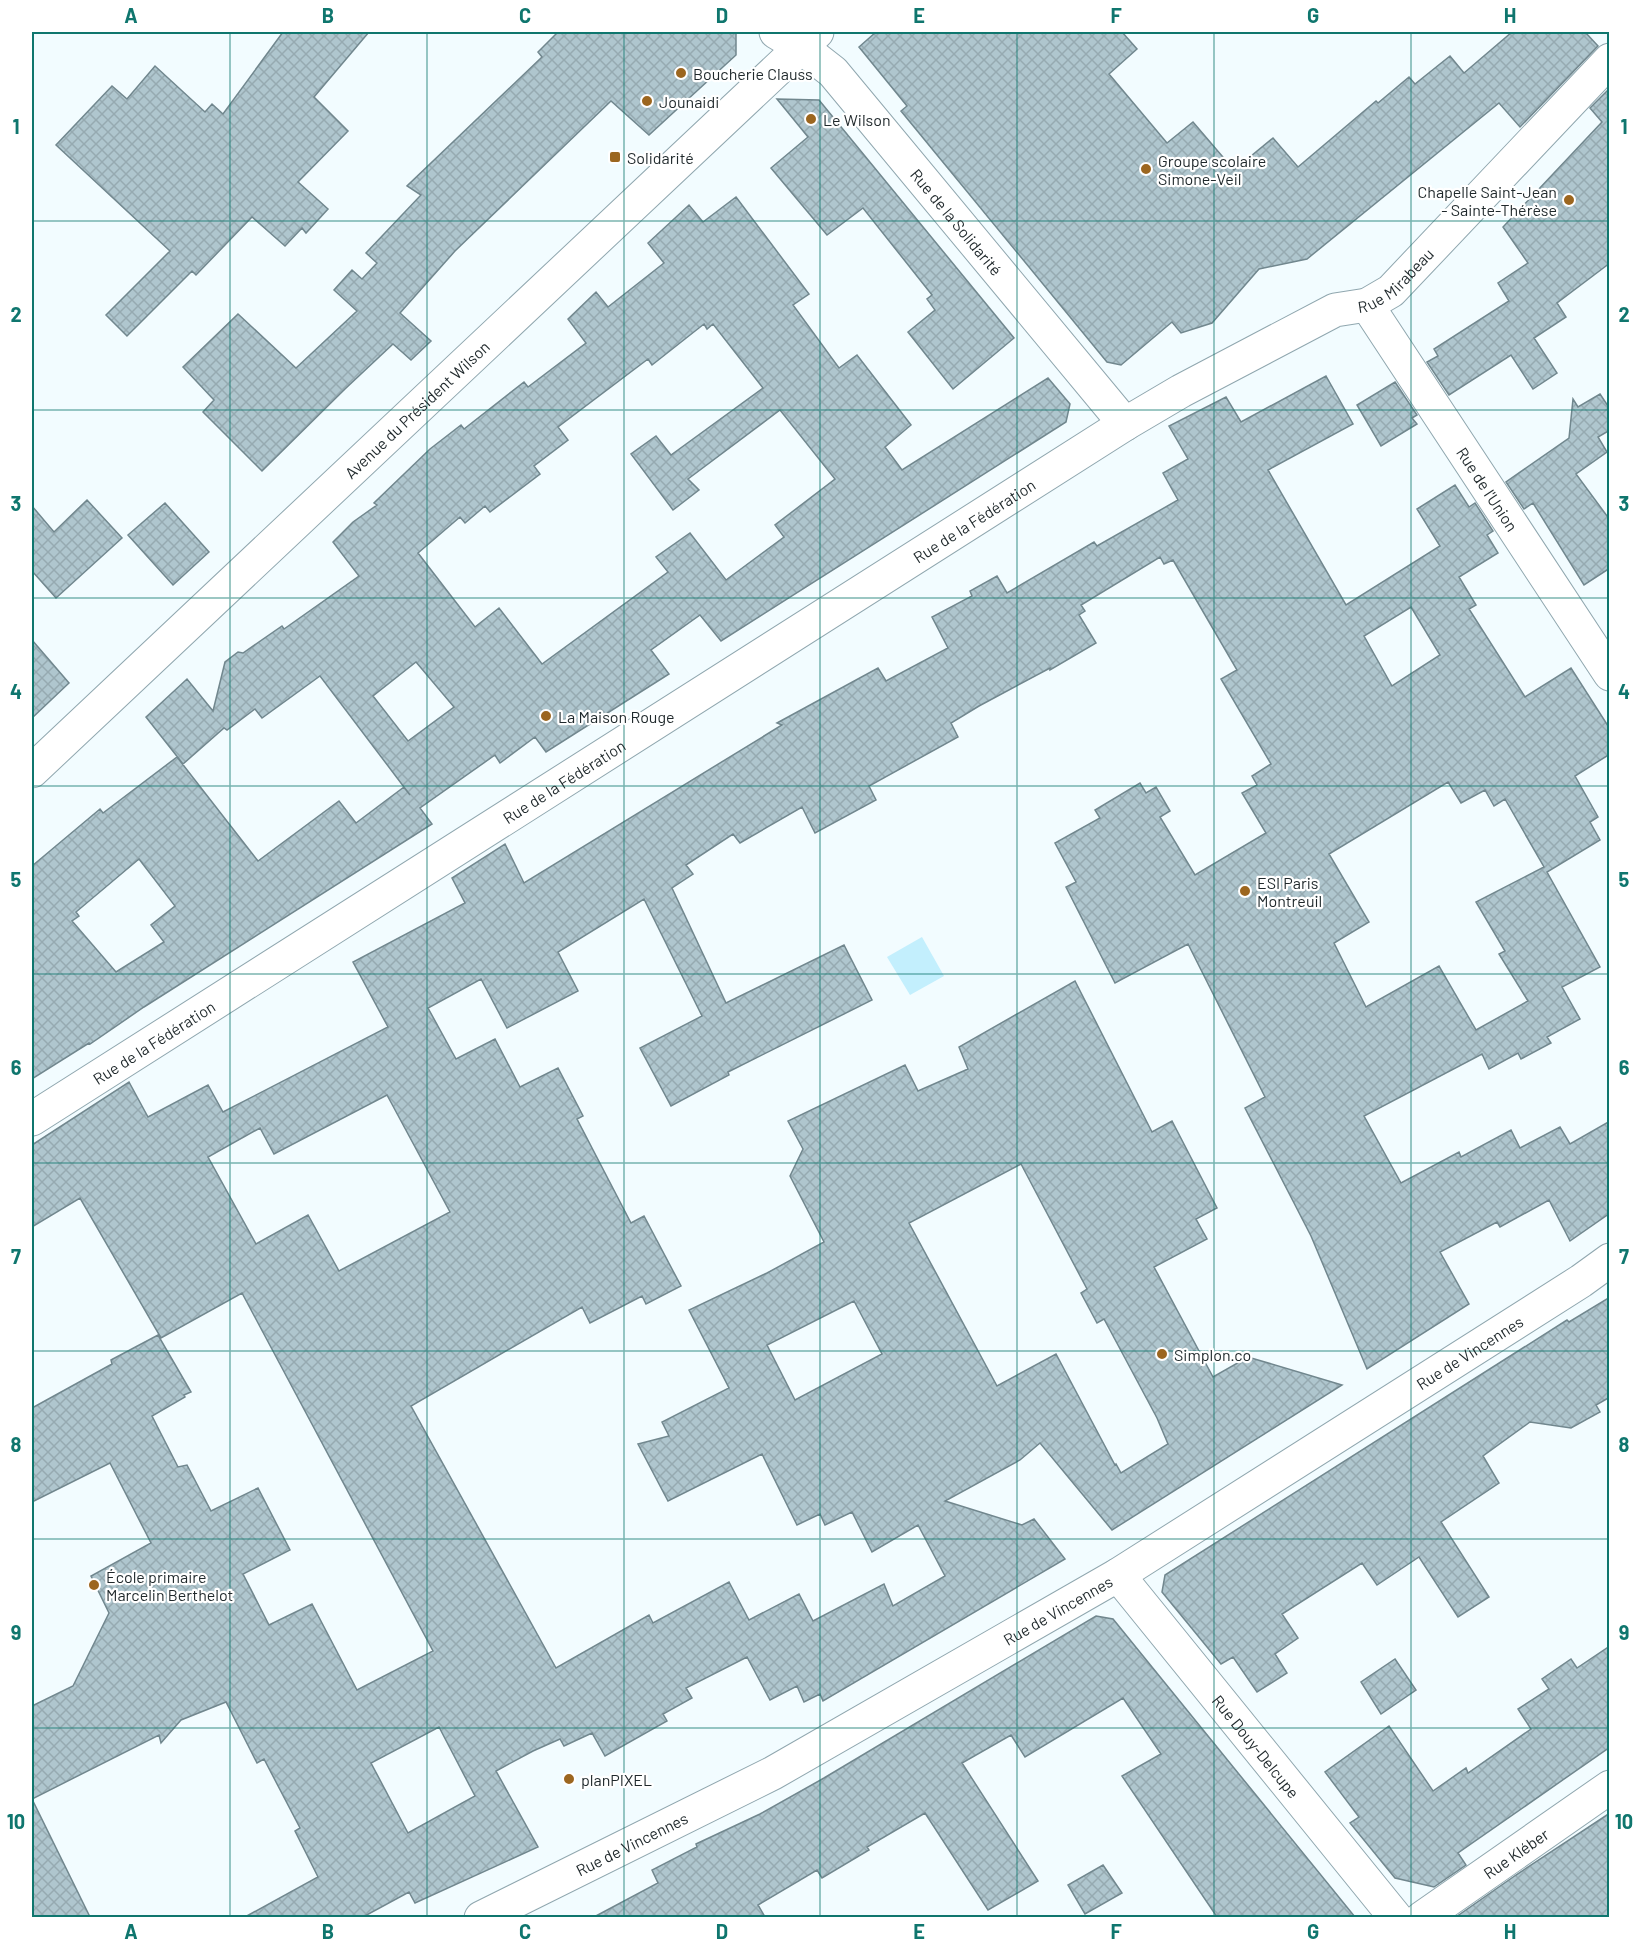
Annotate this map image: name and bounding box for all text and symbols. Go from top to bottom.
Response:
text: A [124,3,138,27]
text: B [322,3,334,27]
text: C [519,3,531,27]
text: D [716,3,728,27]
text: E [913,3,925,27]
text: F [1110,3,1122,27]
text: G [1307,3,1319,27]
text: H [1504,3,1516,27]
place label: Boucherie Clauss [693,64,813,83]
marker: Boucherie Clauss [674,66,688,80]
place label: Jounaidi [659,92,719,111]
marker: Jounaidi [640,94,654,108]
place label: Le Wilson [823,110,891,129]
marker: Le Wilson [804,112,818,126]
text: 1 [12,114,20,138]
text: 1 [1620,114,1628,138]
place label: Solidarité [627,148,694,167]
marker: Solidarité [608,150,622,164]
place label: Groupe scolaire Simone-Veil [1158,151,1266,188]
marker: Groupe scolaire Simone-Veil [1139,162,1153,176]
street label: Rue de la Solidarité [907,164,1007,279]
place label: Chapelle Saint-Jean - Sainte-Thérèse [1418,182,1557,219]
marker: Chapelle Saint-Jean - Sainte-Thérèse [1562,193,1576,207]
street label: Rue Mirabeau [1356,244,1437,316]
text: 2 [10,302,22,326]
text: 2 [1618,302,1630,326]
street label: Avenue du Président Wilson [340,336,493,482]
street label: Rue de l'Union [1453,443,1523,534]
street label: Rue de la Fédération [909,474,1038,566]
text: 3 [11,491,21,515]
text: 3 [1619,491,1629,515]
text: 4 [10,679,22,703]
text: 4 [1618,679,1630,703]
place label: La Maison Rouge [558,707,675,726]
marker: La Maison Rouge [539,709,553,723]
street label: Rue de la Fédération [499,735,628,827]
text: 5 [11,867,22,891]
text: 5 [1619,867,1630,891]
place label: ESI Paris Montreuil [1257,873,1322,910]
marker: ESI Paris Montreuil [1238,884,1252,898]
street label: Rue de la Fédération [89,996,218,1088]
text: 6 [11,1055,22,1079]
text: 6 [1619,1055,1630,1079]
text: 7 [11,1244,21,1268]
text: 7 [1619,1244,1629,1268]
street label: Rue de Vincennes [1412,1311,1526,1393]
place label: Simplon.co [1174,1345,1251,1364]
marker: Simplon.co [1155,1347,1169,1361]
text: 8 [11,1432,22,1456]
text: 8 [1619,1432,1630,1456]
place label: École primaire Marcelin Berthelot [106,1567,233,1604]
street label: Rue de Vincennes [1000,1571,1115,1649]
marker: École primaire Marcelin Berthelot [87,1578,101,1592]
text: 9 [11,1620,21,1644]
text: 9 [1619,1620,1629,1644]
street label: Rue Douy-Delcupe [1209,1691,1304,1801]
place label: planPIXEL [581,1770,652,1789]
marker: planPIXEL [562,1772,576,1786]
street label: Rue de Vincennes [572,1807,691,1879]
text: 10 [7,1809,25,1833]
text: 10 [1615,1809,1633,1833]
street label: Rue Kléber [1479,1823,1552,1882]
text: A [124,1919,138,1943]
text: B [322,1919,334,1943]
text: C [519,1919,531,1943]
text: D [716,1919,728,1943]
text: E [913,1919,925,1943]
text: F [1110,1919,1122,1943]
text: G [1307,1919,1319,1943]
text: H [1504,1919,1516,1943]

